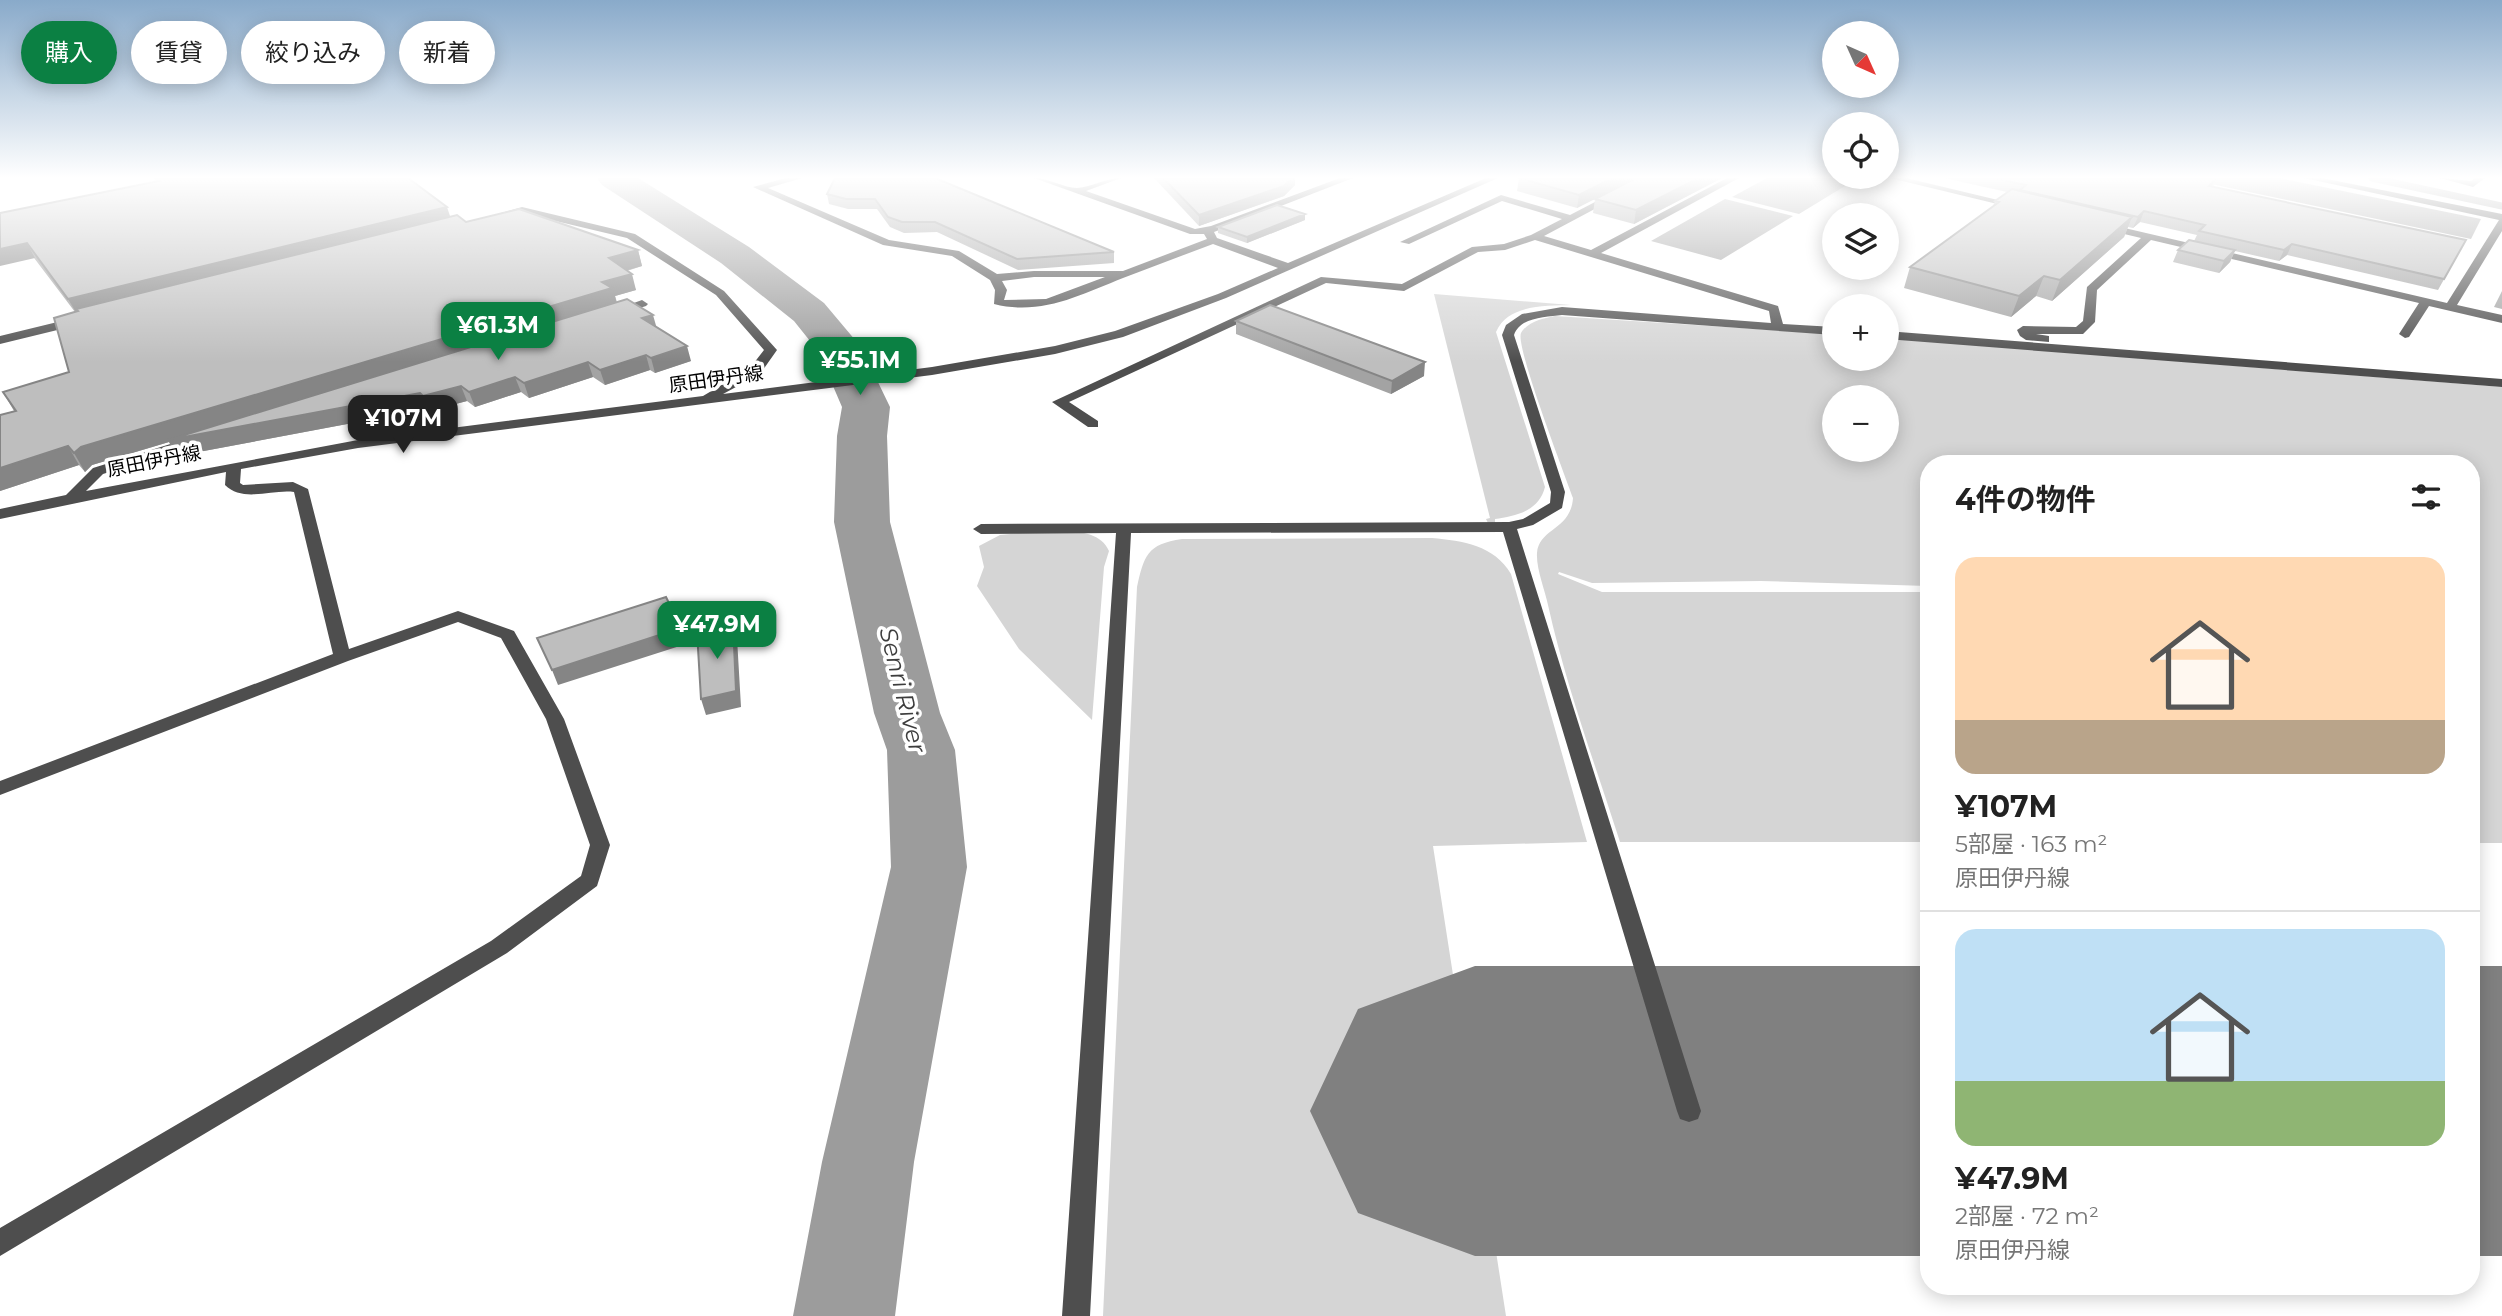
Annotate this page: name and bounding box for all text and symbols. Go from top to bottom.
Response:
chip: 購入 [21,21,117,84]
chip: 賃貸 [131,21,227,84]
chip: 絞り込み [241,21,385,84]
chip: 新着 [399,21,495,84]
north arrow [1822,21,1899,98]
map controls [1822,21,1899,462]
button: locate [1822,112,1899,189]
button: layers [1822,203,1899,280]
button: + [1822,294,1899,371]
pin: ¥61.3M [441,302,555,362]
text: ¥61.3M [457,311,539,339]
pin: ¥55.1M [803,338,917,397]
text: ¥55.1M [820,346,900,374]
street label: 原田伊丹線 [667,361,765,397]
button: − [1822,385,1899,462]
pin: ¥107M [354,396,452,455]
text: ¥107M [364,404,442,432]
street label: 原田伊丹線 [105,441,203,481]
icon: filters [2407,478,2445,516]
text: 4件の物件 [1955,481,2096,518]
pin: ¥47.9M [660,602,774,661]
icon: home [2137,602,2263,728]
text: ¥47.9M [673,610,761,638]
water label: Senri River [873,624,933,757]
text: ¥107M [1955,788,2057,825]
text: 5部屋 · 163 m² [1955,830,2107,858]
text: 原田伊丹線 [1955,864,2070,892]
icon: home [2137,974,2263,1100]
text: ¥47.9M [1955,1160,2069,1197]
text: 2部屋 · 72 m² [1955,1202,2099,1230]
text: 原田伊丹線 [1955,1236,2070,1264]

